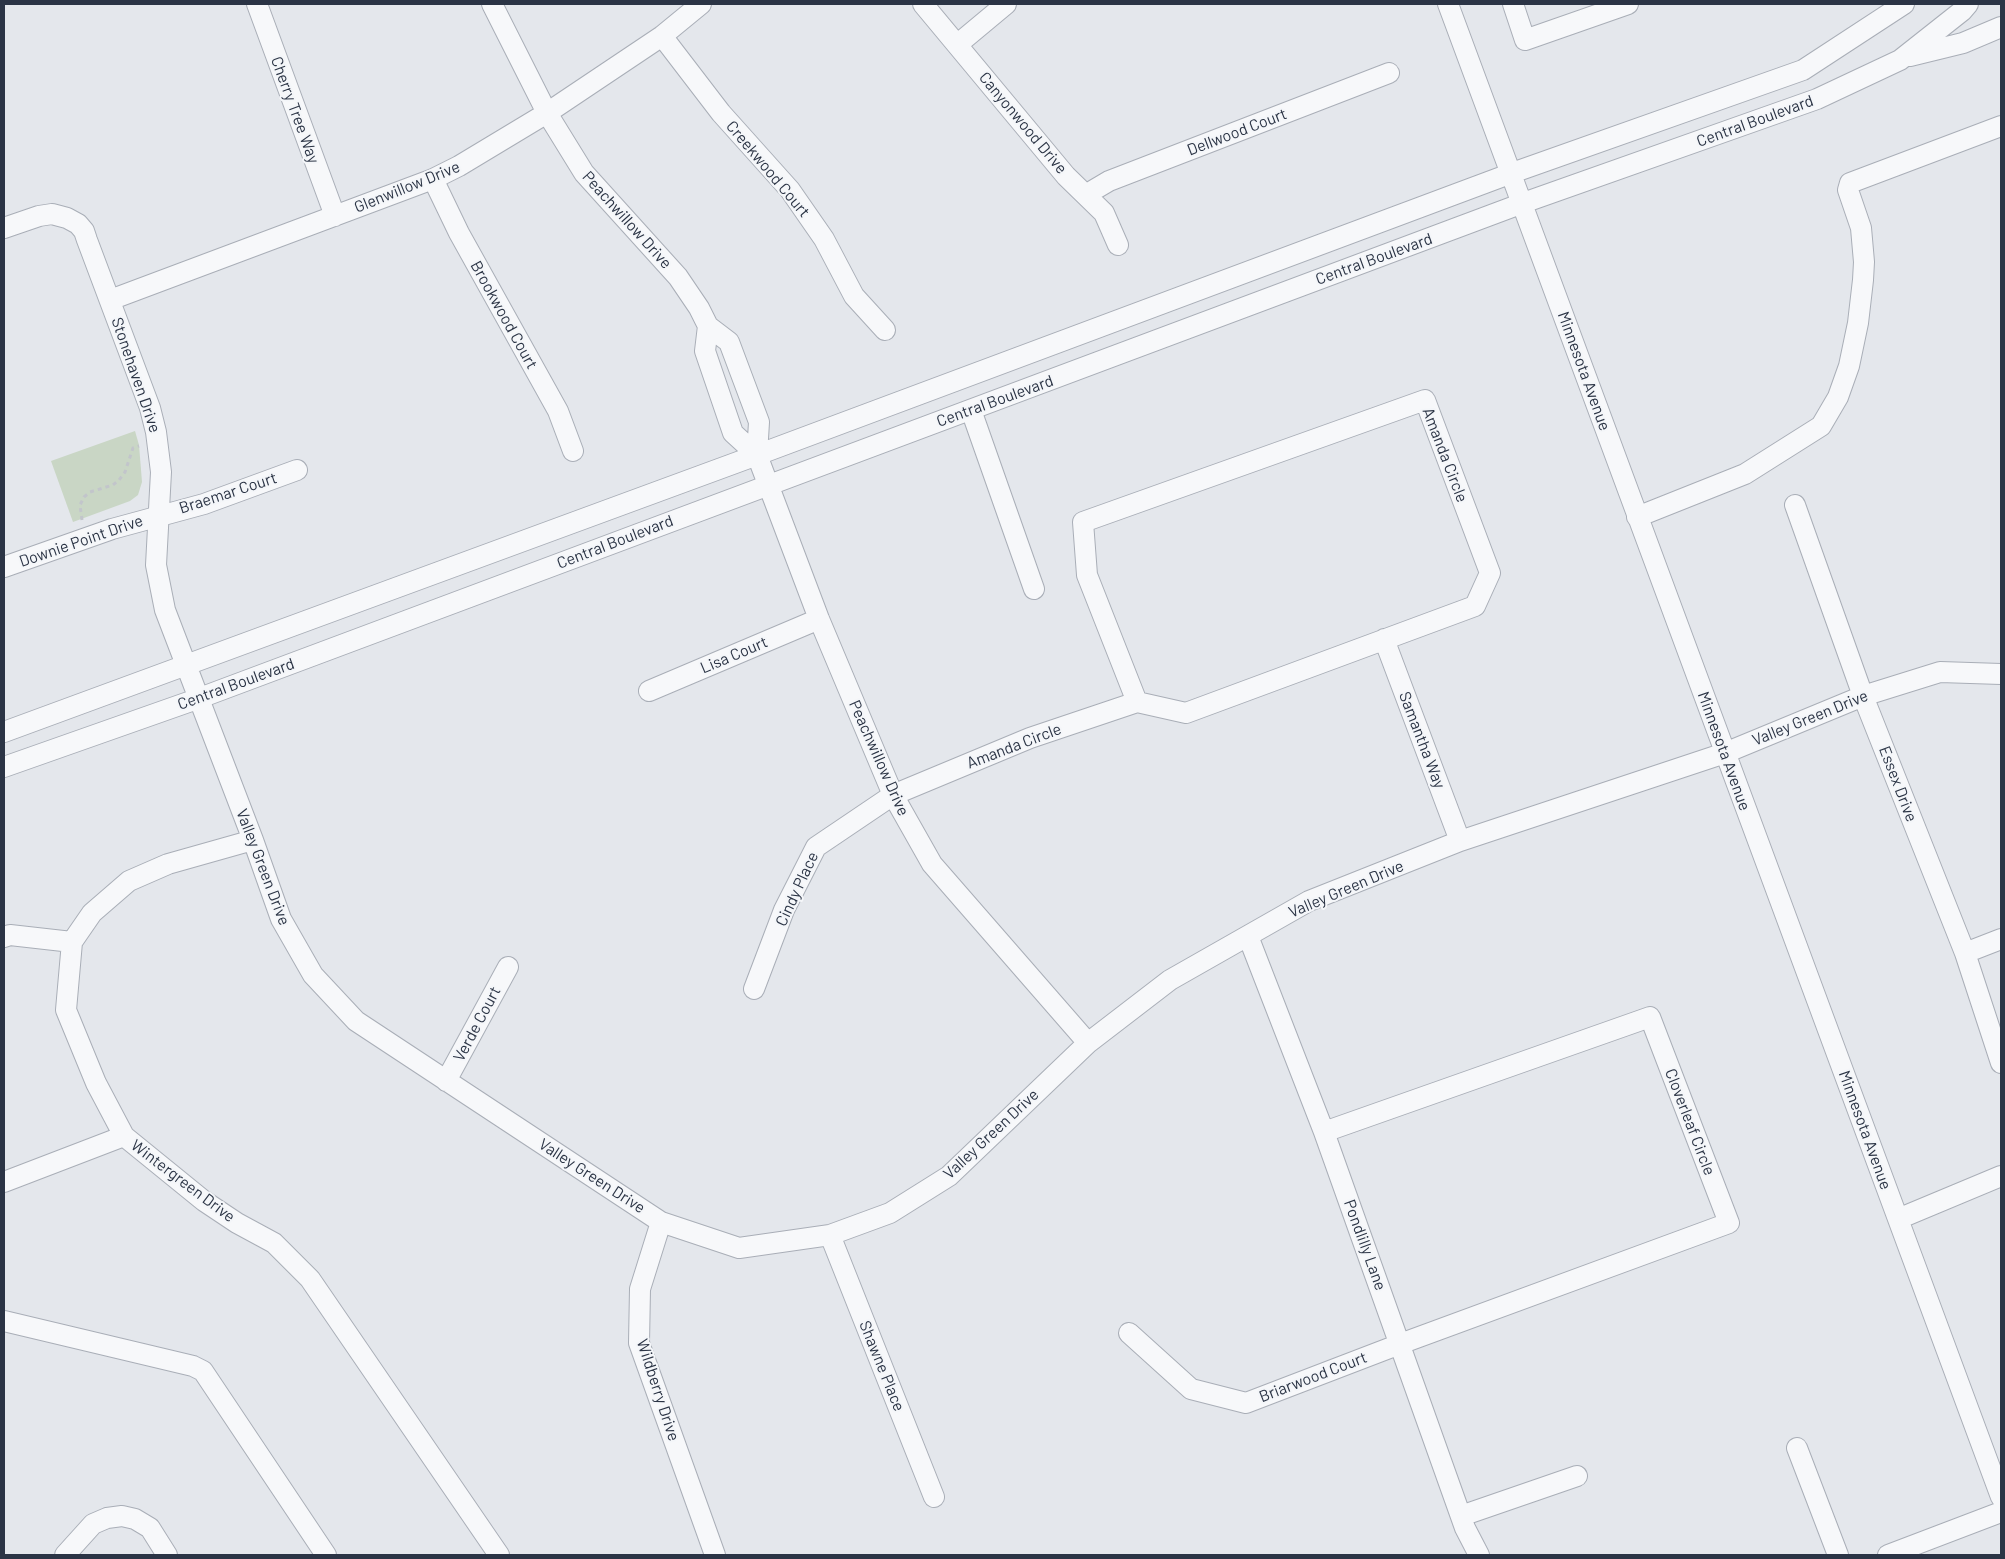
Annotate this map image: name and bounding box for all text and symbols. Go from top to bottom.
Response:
street label: Cherry Tree Way [267,54,323,166]
street label: Canyonwood Drive [975,68,1071,178]
street label: Central Boulevard [1694,91,1816,151]
street label: Dellwood Court [1184,104,1290,160]
street label: Creekwood Court [722,117,814,221]
street label: Glenwillow Drive [351,157,463,217]
street label: Peachwillow Drive [578,167,676,273]
street label: Central Boulevard [1313,229,1435,289]
street label: Brookwood Court [466,258,542,372]
street label: Minnesota Avenue [1554,309,1614,433]
street label: Stonehaven Drive [107,315,165,435]
street label: Central Boulevard [934,371,1056,431]
street label: Amanda Circle [1418,405,1472,505]
street label: Braemar Court [177,468,279,518]
street label: Downie Point Drive [17,511,145,571]
street label: Central Boulevard [554,511,676,573]
street label: Lisa Court [698,632,770,678]
street label: Central Boulevard [175,654,297,714]
street label: Valley Green Drive [1749,686,1871,750]
street label: Samantha Way [1395,689,1449,791]
street label: Minnesota Avenue [1694,689,1754,813]
street label: Peachwillow Drive [845,697,913,819]
street label: Amanda Circle [964,719,1064,773]
street label: Essex Drive [1875,743,1921,825]
street label: Valley Green Drive [232,806,294,928]
street label: Cindy Place [771,849,823,929]
street label: Valley Green Drive [1286,856,1406,922]
street label: Verde Court [449,983,505,1065]
street label: Cloverleaf Circle [1661,1066,1719,1178]
street label: Minnesota Avenue [1835,1068,1895,1192]
street label: Valley Green Drive [939,1085,1043,1183]
street label: Valley Green Drive [535,1134,649,1218]
street label: Wintergreen Drive [127,1136,239,1226]
street label: Pondlilly Lane [1340,1197,1390,1293]
street label: Shawne Place [855,1318,909,1414]
street label: Wildberry Drive [632,1337,684,1443]
street label: Briarwood Court [1256,1348,1370,1406]

